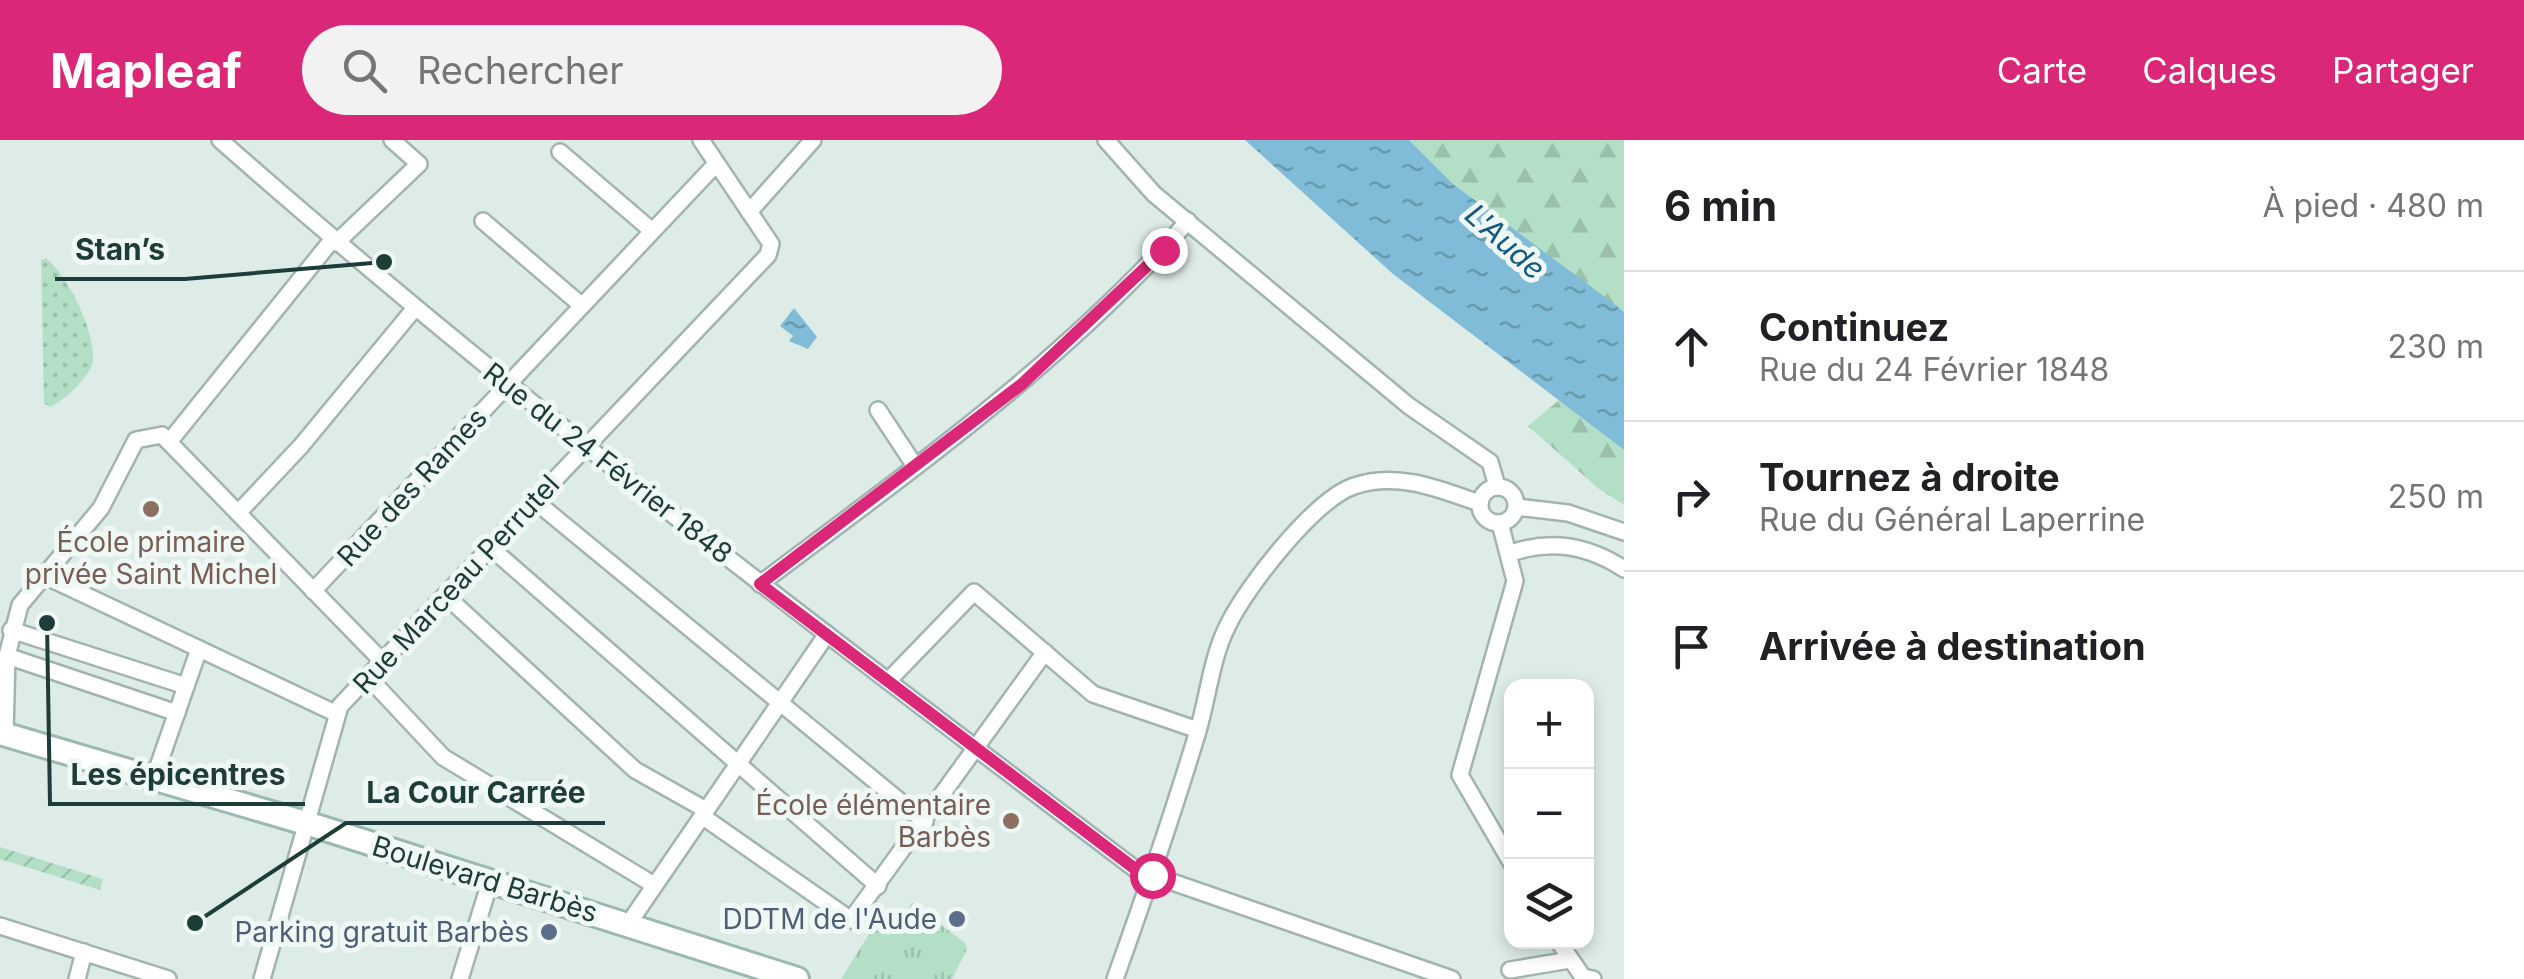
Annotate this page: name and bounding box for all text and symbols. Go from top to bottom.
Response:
search box [302,25,1002,115]
text: Mapleaf [50,41,242,100]
icon: search [337,43,392,98]
text: Rechercher [417,47,624,93]
text: Carte [1997,49,2087,91]
text: Calques [2142,49,2277,91]
text: Partager [2332,49,2474,91]
text: 6 min [1664,180,1777,231]
text: À pied · 480 m [2262,186,2484,225]
water label: L'Aude [1458,196,1553,286]
callout: Stan’s [55,219,185,279]
route end [1142,228,1188,274]
text: Stan’s [75,231,165,267]
text: Continuez [1759,304,1949,350]
icon: ahead [1664,319,1719,374]
text: 230 m [2388,327,2484,366]
text: Rue du 24 Février 1848 [1759,350,2109,389]
street label: Rue du 24 Février 1848 [477,355,739,571]
street label: Rue des Rames [330,401,494,573]
text: Tournez à droite [1759,454,2060,500]
street label: Rue Marceau Perrutel [346,468,566,700]
icon: right [1664,469,1719,524]
text: 250 m [2388,477,2484,516]
marker: École primaire privée Saint Michel [140,498,162,520]
text: Rue du Général Laperrine [1759,500,2145,539]
place label: École primaire privée Saint Michel [25,524,277,591]
icon: arrive [1664,619,1719,674]
text: Arrivée à destination [1759,623,2146,669]
map controls [1504,679,1594,949]
button: + [1504,679,1594,769]
callout: Les épicentres [50,744,305,804]
text: Les épicentres [71,756,286,792]
callout: La Cour Carrée [346,763,605,823]
button: − [1504,769,1594,859]
text: La Cour Carrée [366,774,586,810]
place label: École élémentaire Barbès [755,787,991,854]
marker: École élémentaire Barbès [1000,810,1022,832]
street label: Boulevard Barbès [368,829,602,929]
route start [1130,853,1176,899]
button: layers [1504,859,1594,949]
place label: DDTM de l'Aude [723,902,937,936]
marker: DDTM de l'Aude [946,908,968,930]
place label: Parking gratuit Barbès [234,915,529,949]
marker: Parking gratuit Barbès [538,921,560,943]

